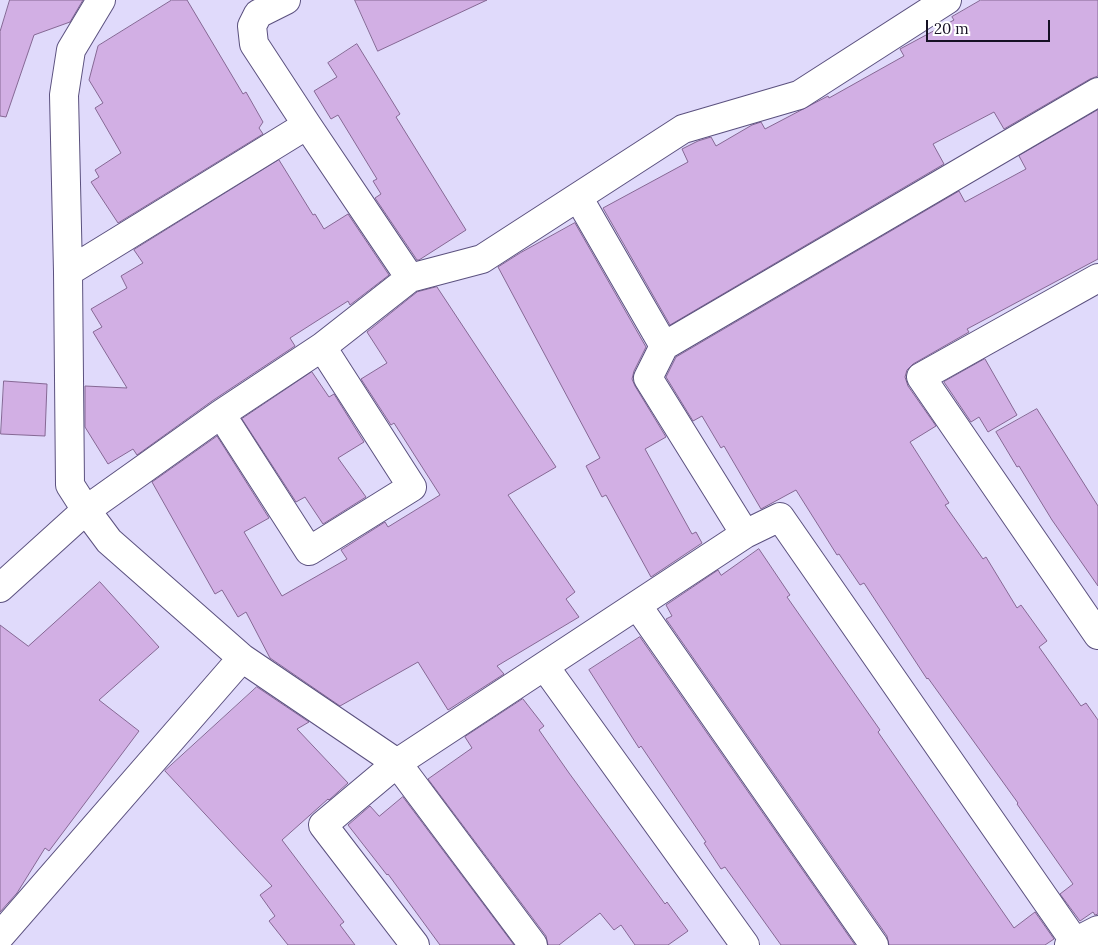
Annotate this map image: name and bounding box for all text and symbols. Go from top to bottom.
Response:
scale bar [928,10,1052,42]
text: 20 m [934,19,969,38]

